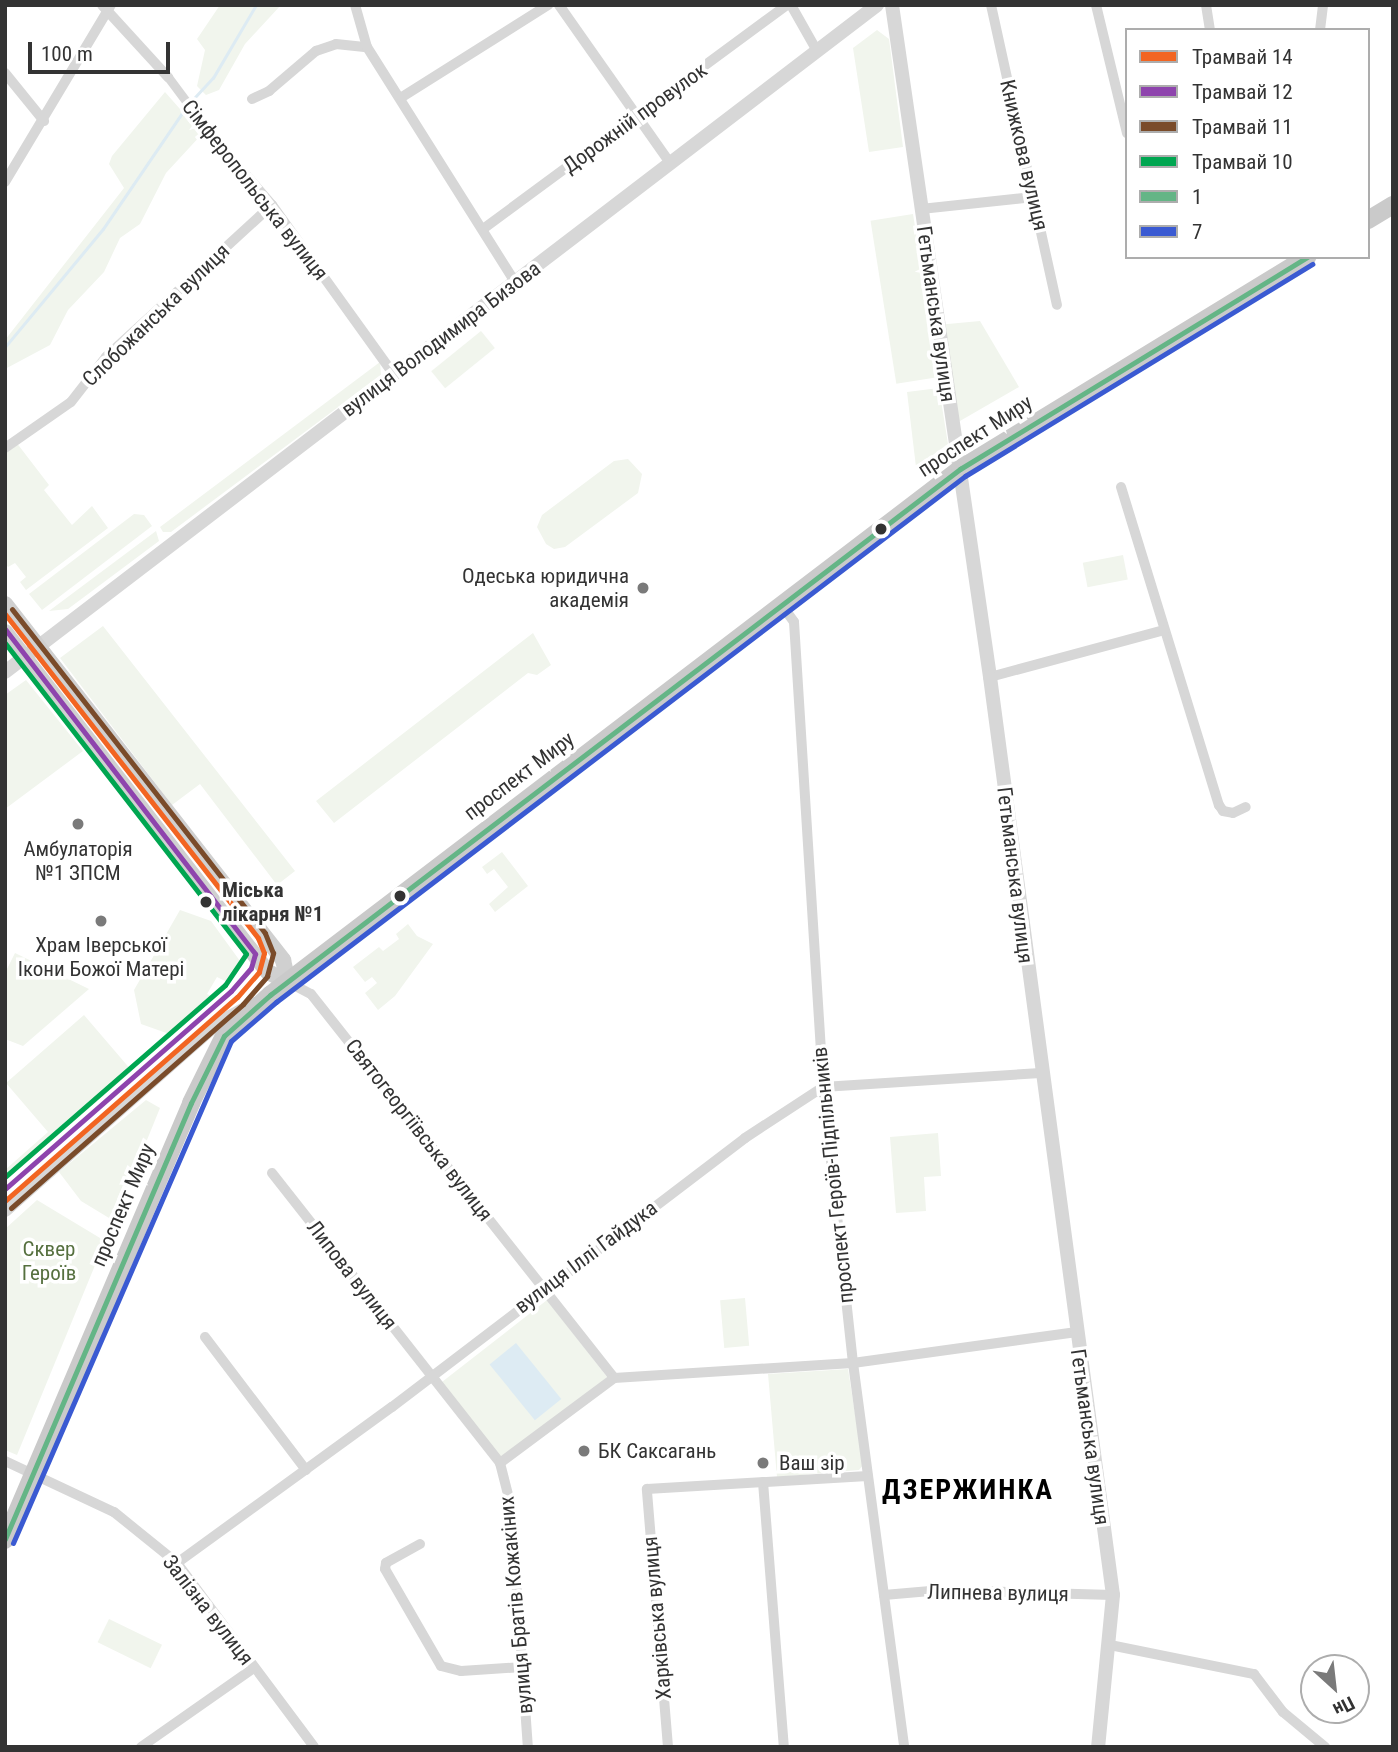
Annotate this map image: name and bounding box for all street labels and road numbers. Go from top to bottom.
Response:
street label: Дорожній провулок [558,57,712,179]
street label: Книжкова вулиця [994,77,1054,233]
street label: Сімферопольська вулиця [177,95,333,285]
street label: Гетьманська вулиця [911,224,961,404]
street label: Слобожанська вулиця [77,238,235,392]
street label: вулиця Володимира Бизова [336,256,546,422]
street label: проспект Миру [913,390,1037,482]
street label: проспект Миру [459,726,579,826]
street label: Гетьманська вулиця [992,785,1038,965]
street label: Святогеоргіївська вулиця [340,1034,498,1226]
street label: проспект Героїв-Підпільників [807,1046,859,1304]
street label: проспект Миру [86,1140,160,1270]
street label: вулиця Іллі Гайдука [510,1195,662,1319]
street label: Липова вулиця [302,1215,402,1335]
street label: Гетьманська вулиця [1065,1347,1115,1527]
street label: вулиця Братів Кожакіних [494,1495,538,1715]
street label: Харківська вулиця [637,1535,677,1701]
street label: Залізна вулиця [157,1550,259,1670]
street label: Липнева вулиця [927,1579,1069,1607]

